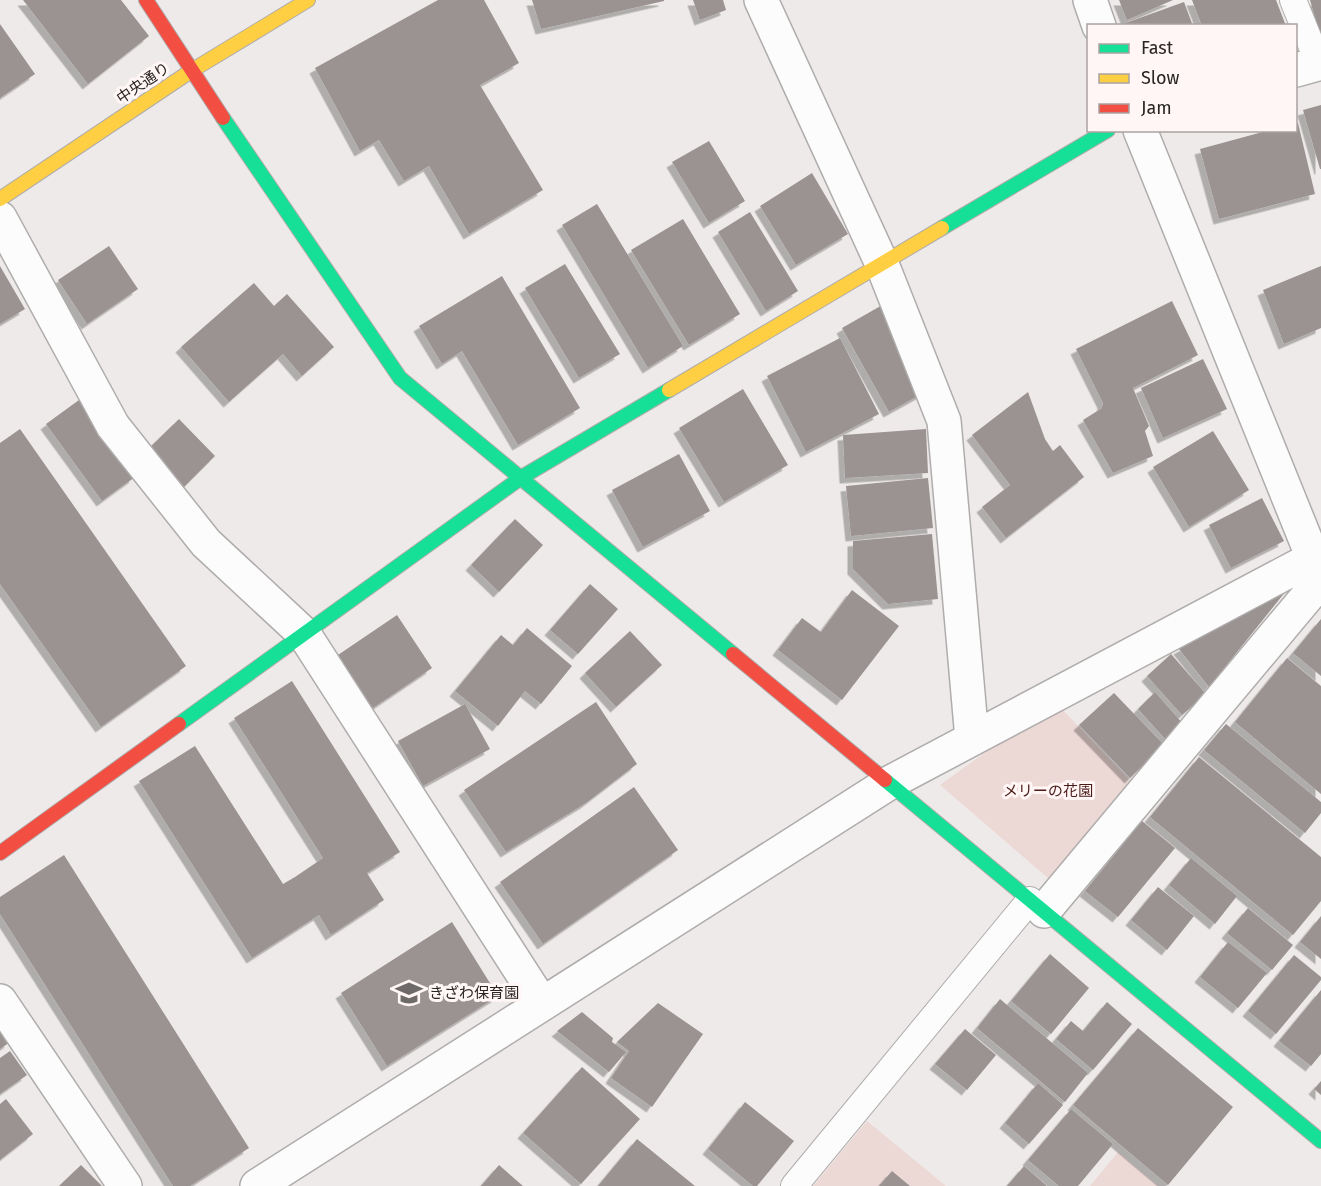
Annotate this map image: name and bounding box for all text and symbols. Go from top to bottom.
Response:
legend [1087,24,1297,132]
text: Fast [1141,37,1174,59]
street label: 中央通り [113,59,173,107]
text: Slow [1141,67,1180,89]
text: Jam [1141,97,1172,119]
park label: メリーの花園 [1003,782,1093,800]
school or university icon: きざわ保育園 [394,978,424,1008]
place label: きざわ保育園 [429,984,519,1002]

